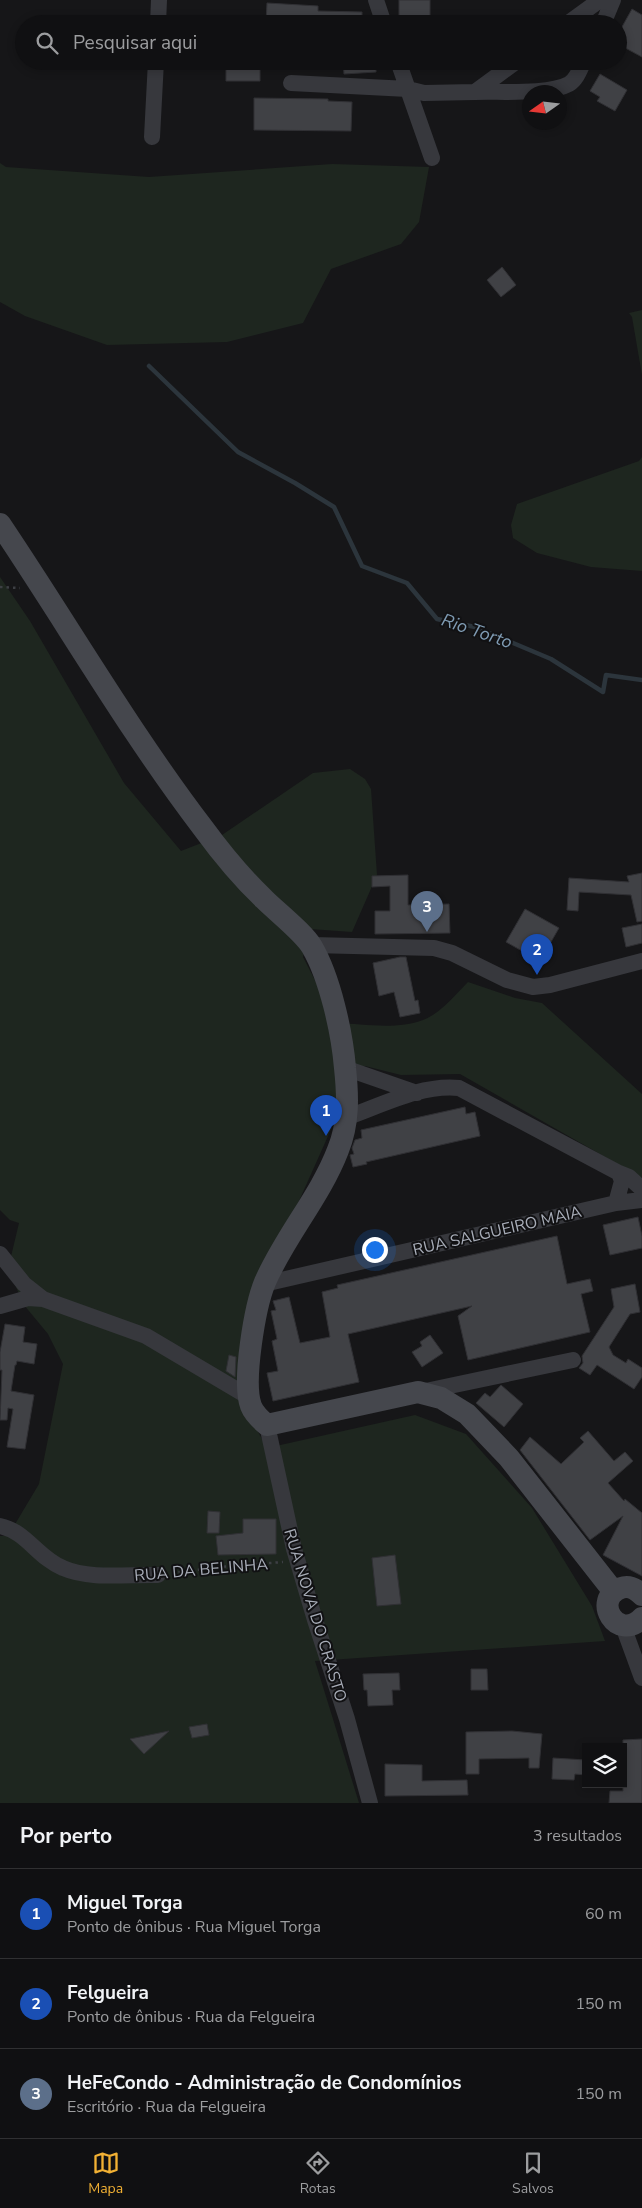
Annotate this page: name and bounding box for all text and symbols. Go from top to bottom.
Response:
search box [15,15,627,70]
icon: search [33,29,61,57]
text: Pesquisar aqui [73,30,197,56]
north arrow [522,85,567,130]
water label: Rio Torto [438,608,516,654]
pin: 3 [411,891,443,932]
pin: 2 [521,934,553,975]
pin: 1 [310,1095,342,1136]
street label: RUA SALGUEIRO MAIA [411,1201,584,1261]
your location [362,1237,388,1263]
street label: RUA NOVA DO CRASTO [278,1526,352,1704]
street label: RUA DA BELINHA [133,1553,269,1587]
map controls [582,1743,627,1788]
button: layers [582,1743,627,1788]
text: Por perto [20,1822,112,1850]
text: 3 resultados [533,1825,622,1847]
text: Miguel Torga [67,1890,183,1916]
text: 1 [31,1903,41,1925]
text: 60 m [585,1903,622,1925]
text: Ponto de ônibus · Rua Miguel Torga [67,1916,321,1938]
text: Felgueira [67,1980,149,2006]
text: 2 [31,1993,41,2015]
text: 150 m [575,1993,622,2015]
text: Ponto de ônibus · Rua da Felgueira [67,2006,315,2028]
text: HeFeCondo - Administração de Condomínios [67,2070,461,2096]
text: 3 [31,2083,41,2105]
text: 150 m [575,2083,622,2105]
text: Escritório · Rua da Felgueira [67,2096,266,2118]
tab: Mapa [88,2149,123,2198]
tab: Rotas [300,2149,336,2198]
tab: Salvos [512,2149,554,2198]

